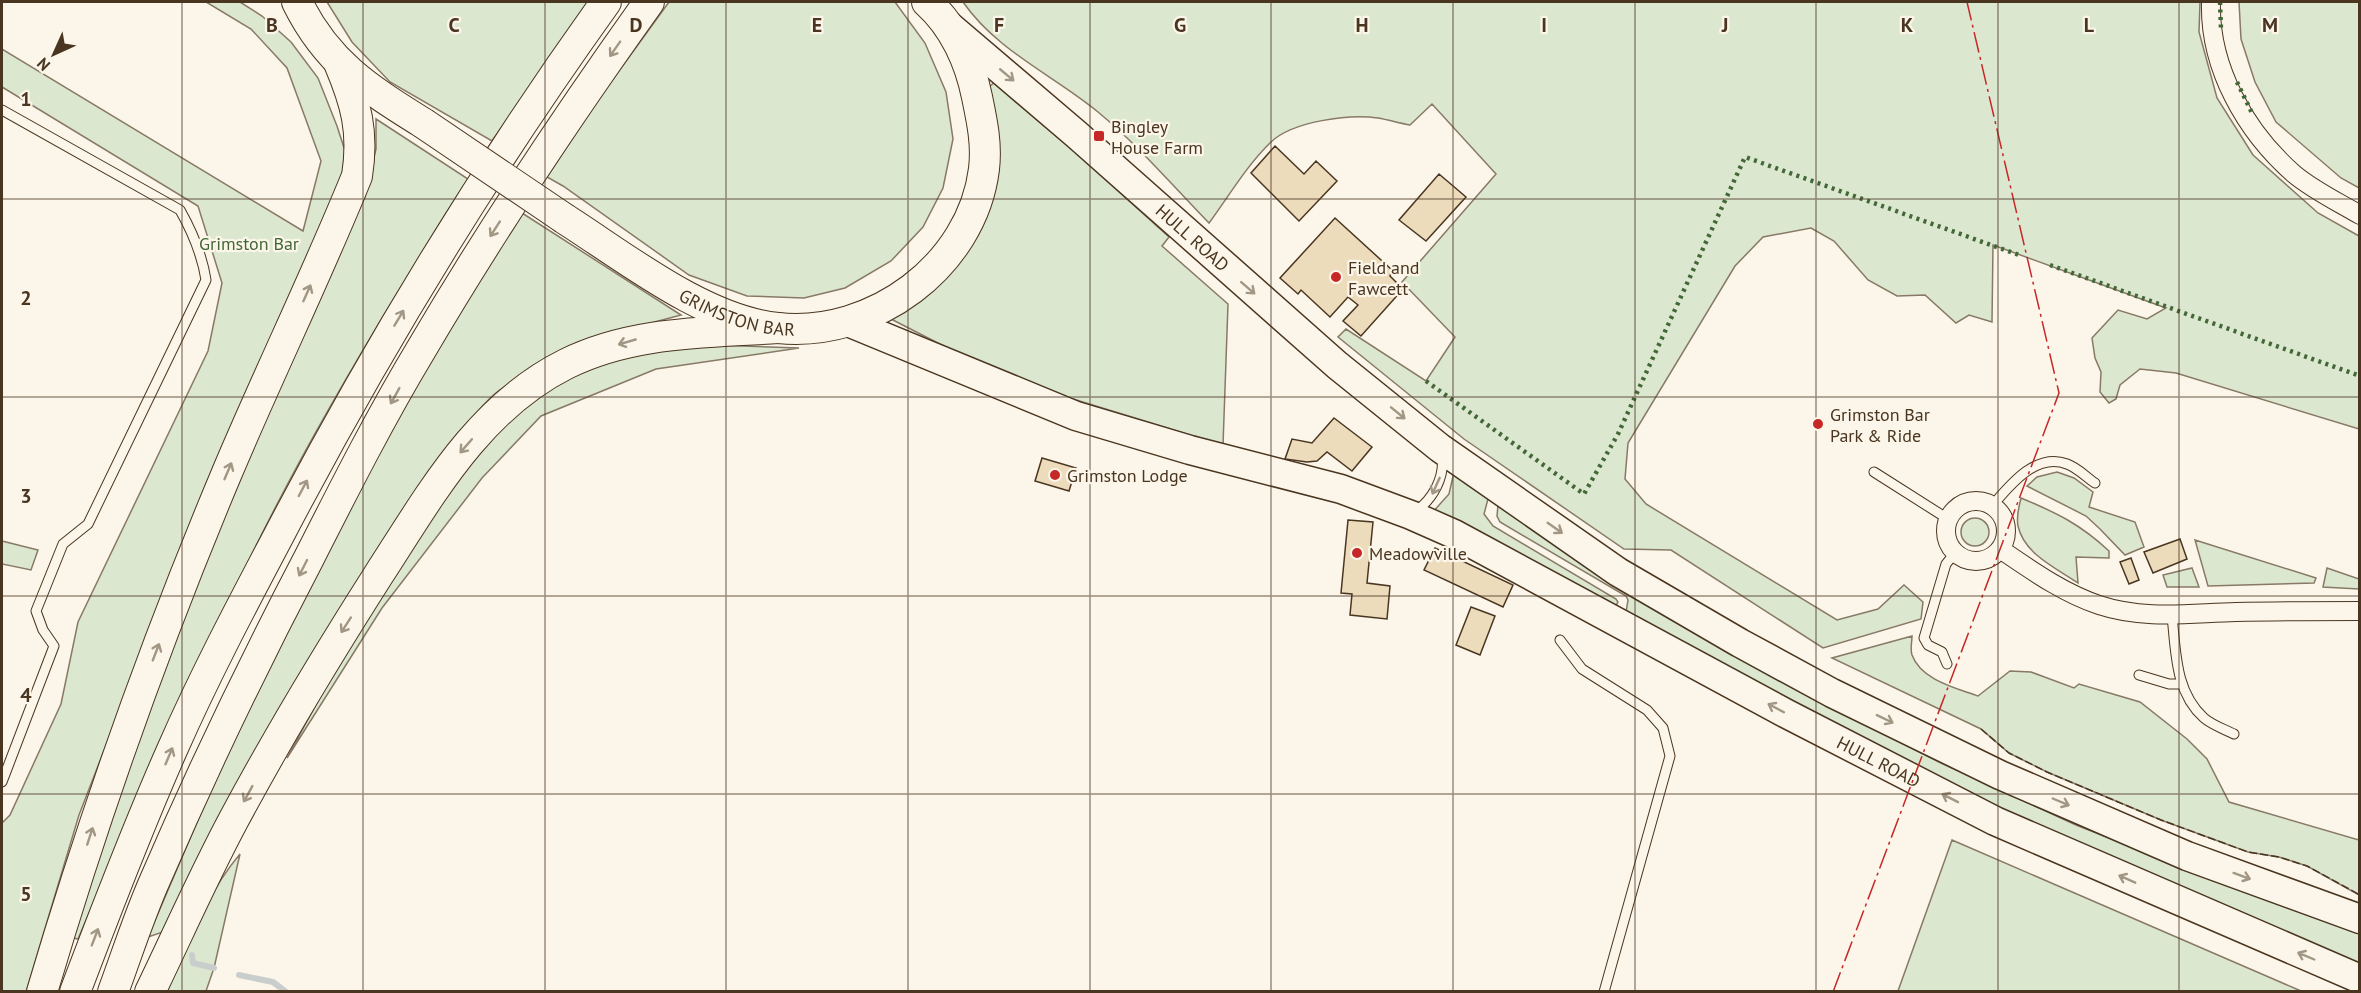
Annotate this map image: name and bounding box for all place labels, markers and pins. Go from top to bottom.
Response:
place label: Bingley House Farm [1111,115,1203,159]
marker: Bingley House Farm [1092,129,1106,143]
place label: Field and Fawcett [1348,256,1419,300]
marker: Field and Fawcett [1329,270,1343,284]
place label: Grimston Bar Park & Ride [1830,403,1930,447]
marker: Grimston Bar Park & Ride [1811,417,1825,431]
place label: Grimston Lodge [1067,464,1188,487]
marker: Grimston Lodge [1048,468,1062,482]
place label: Meadowville [1369,542,1467,565]
marker: Meadowville [1350,546,1364,560]

